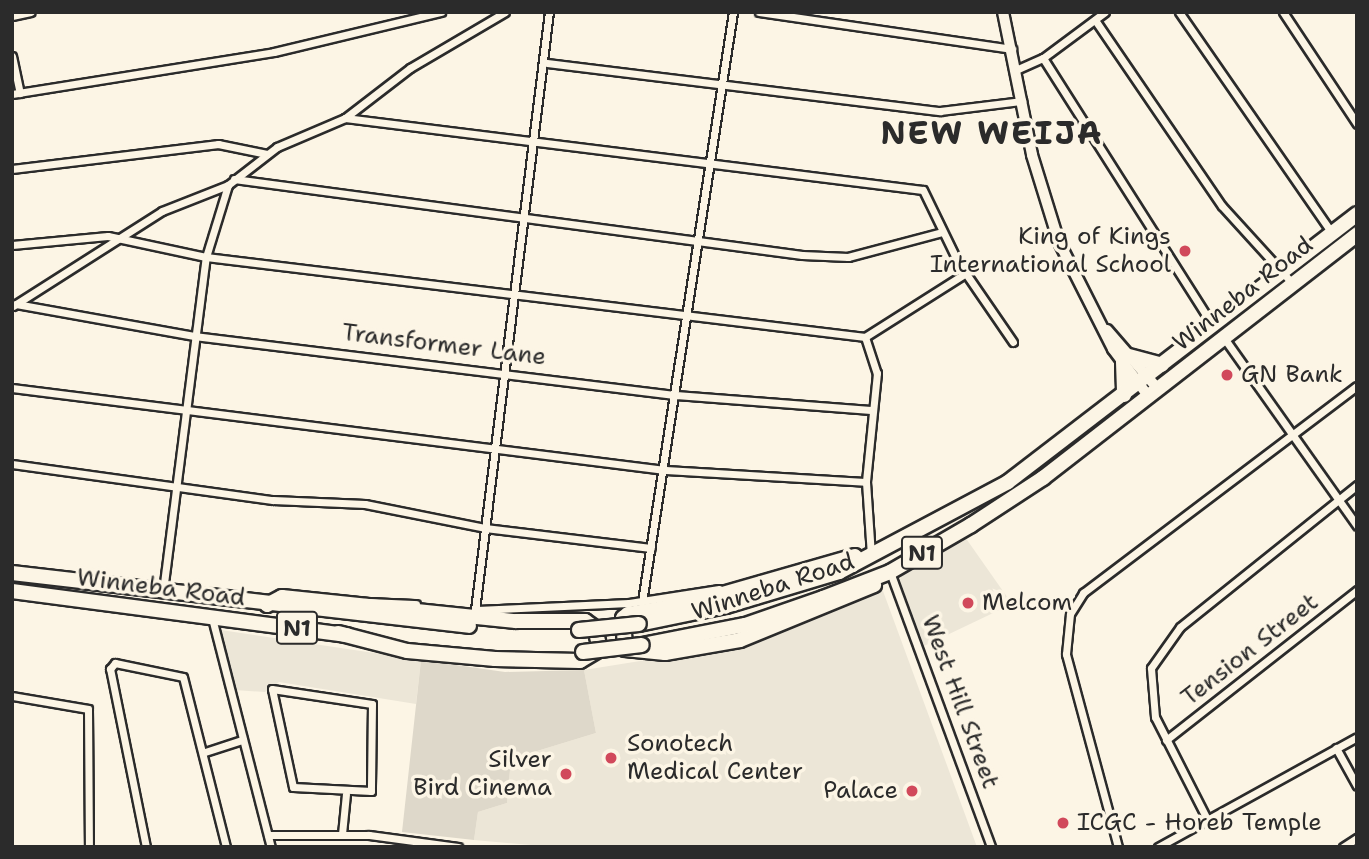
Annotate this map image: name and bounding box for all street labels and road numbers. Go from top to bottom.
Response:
street label: Winneba Road [1167,230,1319,358]
street label: Transformer Lane [340,318,548,372]
road number: N1 [899,534,945,572]
street label: Winneba Road [688,547,858,627]
street label: Winneba Road [75,563,247,613]
street label: Tension Street [1176,588,1324,712]
road number: N1 [274,608,320,648]
street label: West Hill Street [915,611,1005,793]

